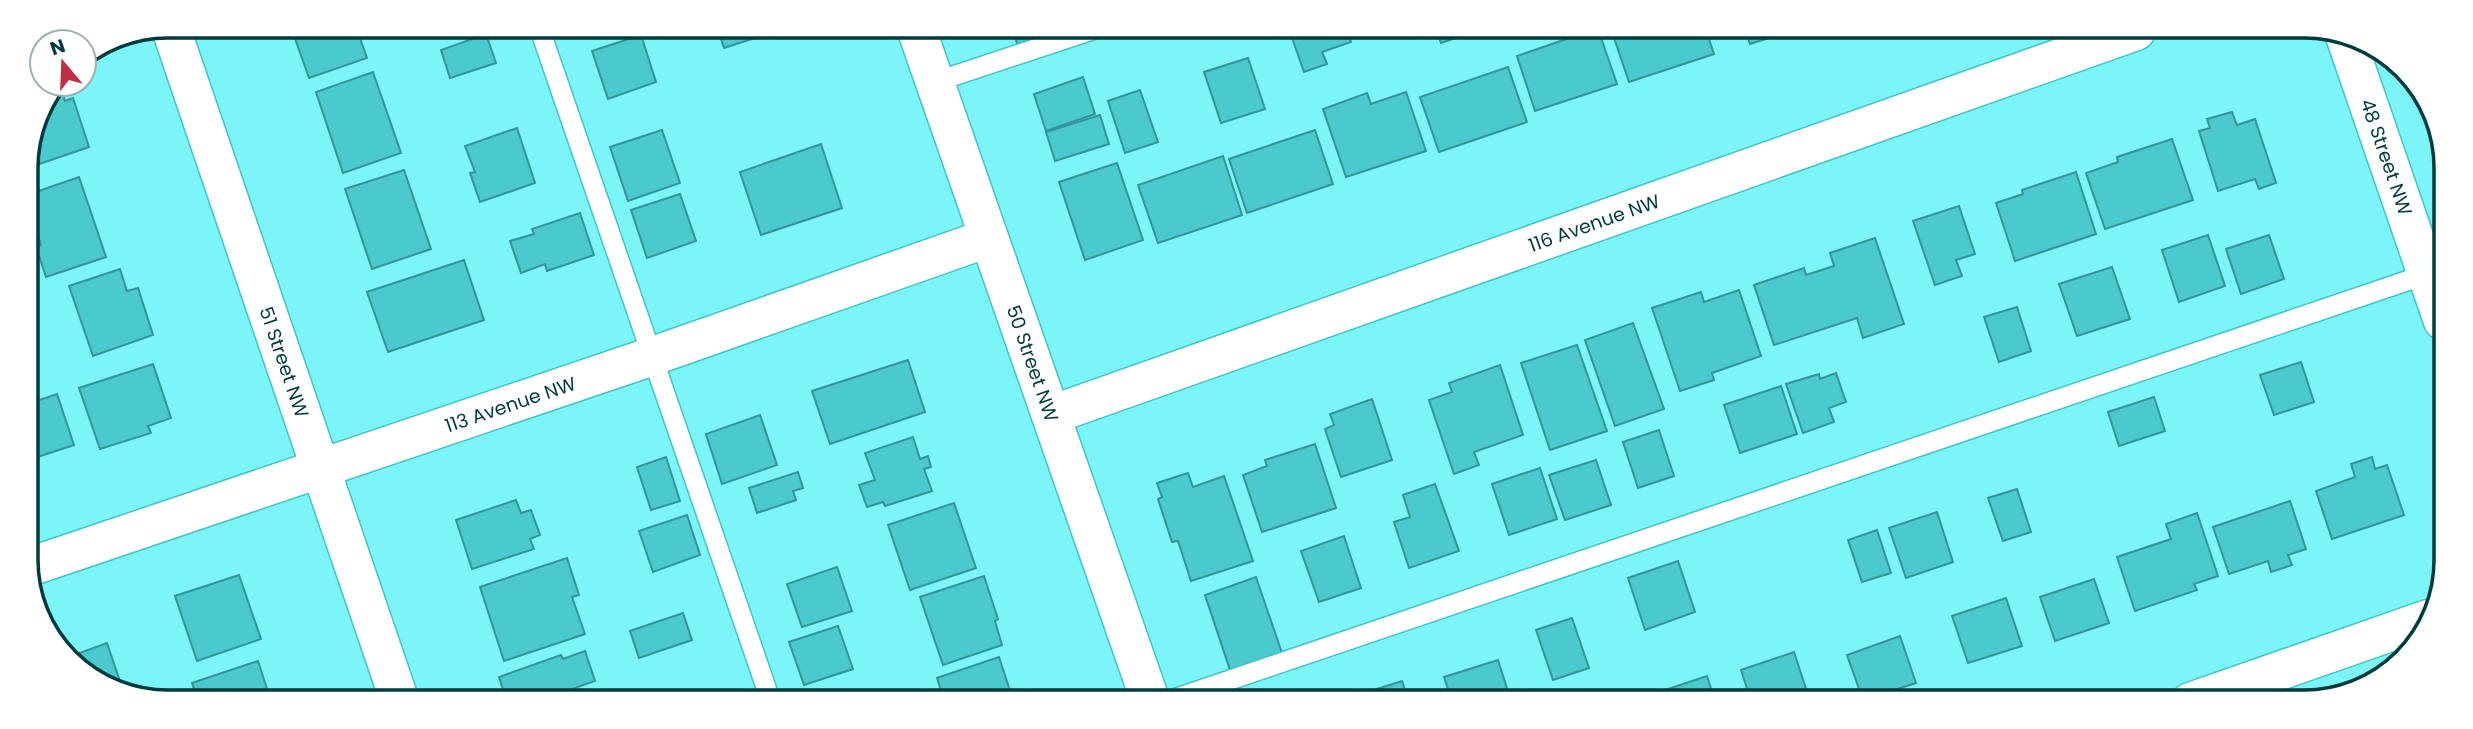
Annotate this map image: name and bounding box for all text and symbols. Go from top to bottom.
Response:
north arrow [28,28,98,98]
text: N [46,32,69,62]
street label: 48 Street NW [2354,95,2419,219]
street label: 116 Avenue NW [1525,187,1664,259]
street label: 50 Street NW [1000,302,1065,426]
street label: 51 Street NW [252,303,315,422]
street label: 113 Avenue NW [441,370,580,439]

